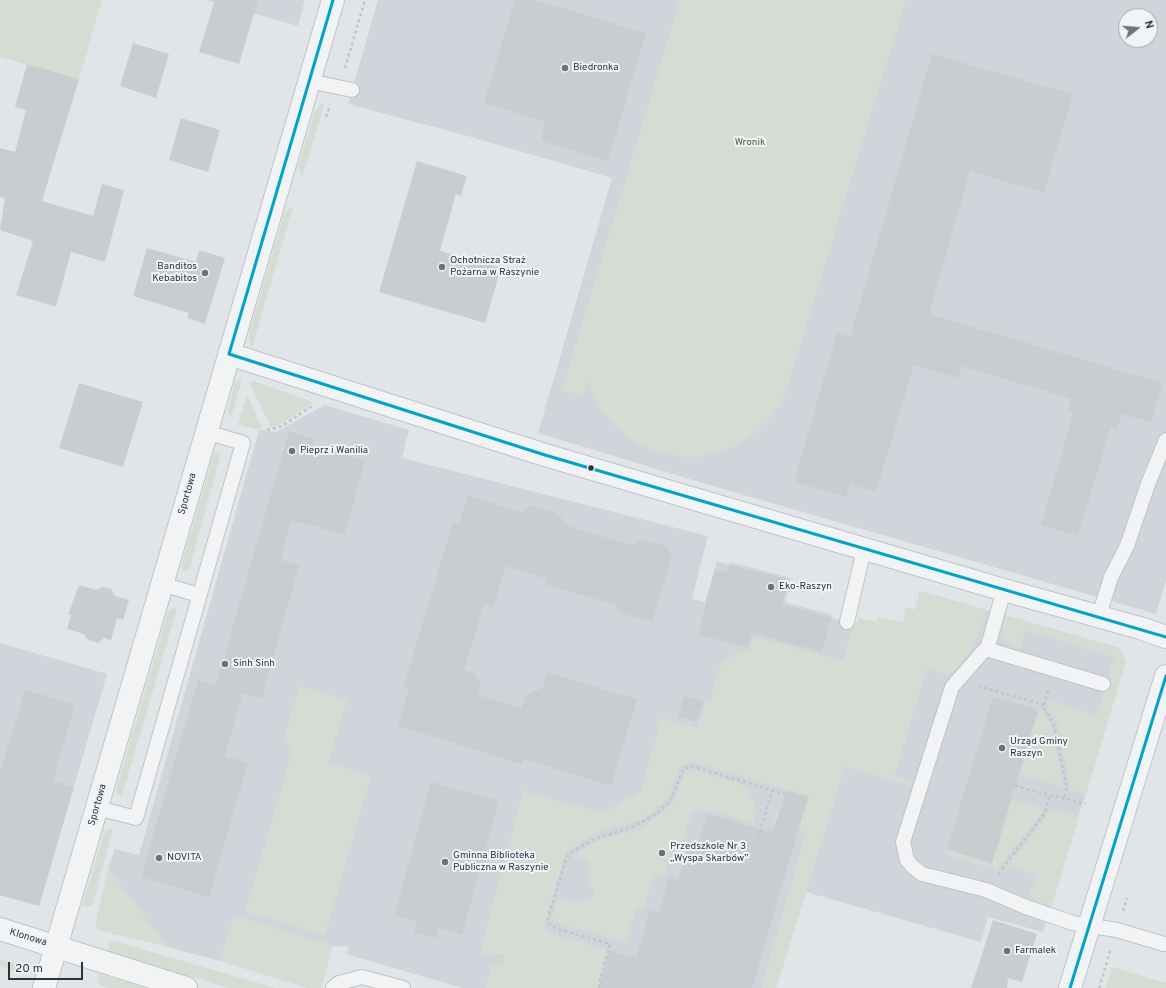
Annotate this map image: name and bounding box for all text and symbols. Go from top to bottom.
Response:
north arrow [1118,8,1158,48]
text: N [1141,19,1156,31]
place label: Biedronka [573,62,618,74]
marker: Biedronka [560,63,570,73]
park label: Wronik [735,137,765,149]
place label: Ochotnicza Straż Pożarna w Raszynie [450,255,539,278]
place label: Banditos Kebabitos [152,261,197,284]
marker: Ochotnicza Straż Pożarna w Raszynie [437,262,447,272]
marker: Banditos Kebabitos [200,268,210,278]
place label: Pieprz i Wanilia [300,445,368,457]
marker: Pieprz i Wanilia [287,446,297,456]
unlabelled marker [586,463,596,473]
street label: Sportowa [176,472,200,516]
place label: Eko-Raszyn [779,581,832,593]
marker: Eko-Raszyn [766,582,776,592]
place label: Sinh Sinh [233,658,275,670]
marker: Sinh Sinh [220,659,230,669]
place label: Urząd Gminy Raszyn [1010,736,1068,760]
marker: Urząd Gminy Raszyn [997,743,1007,753]
street label: Sportowa [86,783,110,827]
place label: Przedszkole Nr 3 „Wyspa Skarbów” [670,841,749,864]
marker: Przedszkole Nr 3 „Wyspa Skarbów” [657,848,667,858]
place label: Gminna Biblioteka Publiczna w Raszynie [453,850,549,874]
place label: NOVITA [167,852,202,864]
marker: NOVITA [154,853,164,863]
marker: Gminna Biblioteka Publiczna w Raszynie [440,857,450,867]
street label: Klonowa [8,927,48,949]
place label: Farmalek [1015,945,1056,957]
marker: Farmalek [1002,946,1012,956]
scale bar [10,954,85,980]
text: 20 m [15,961,43,977]

